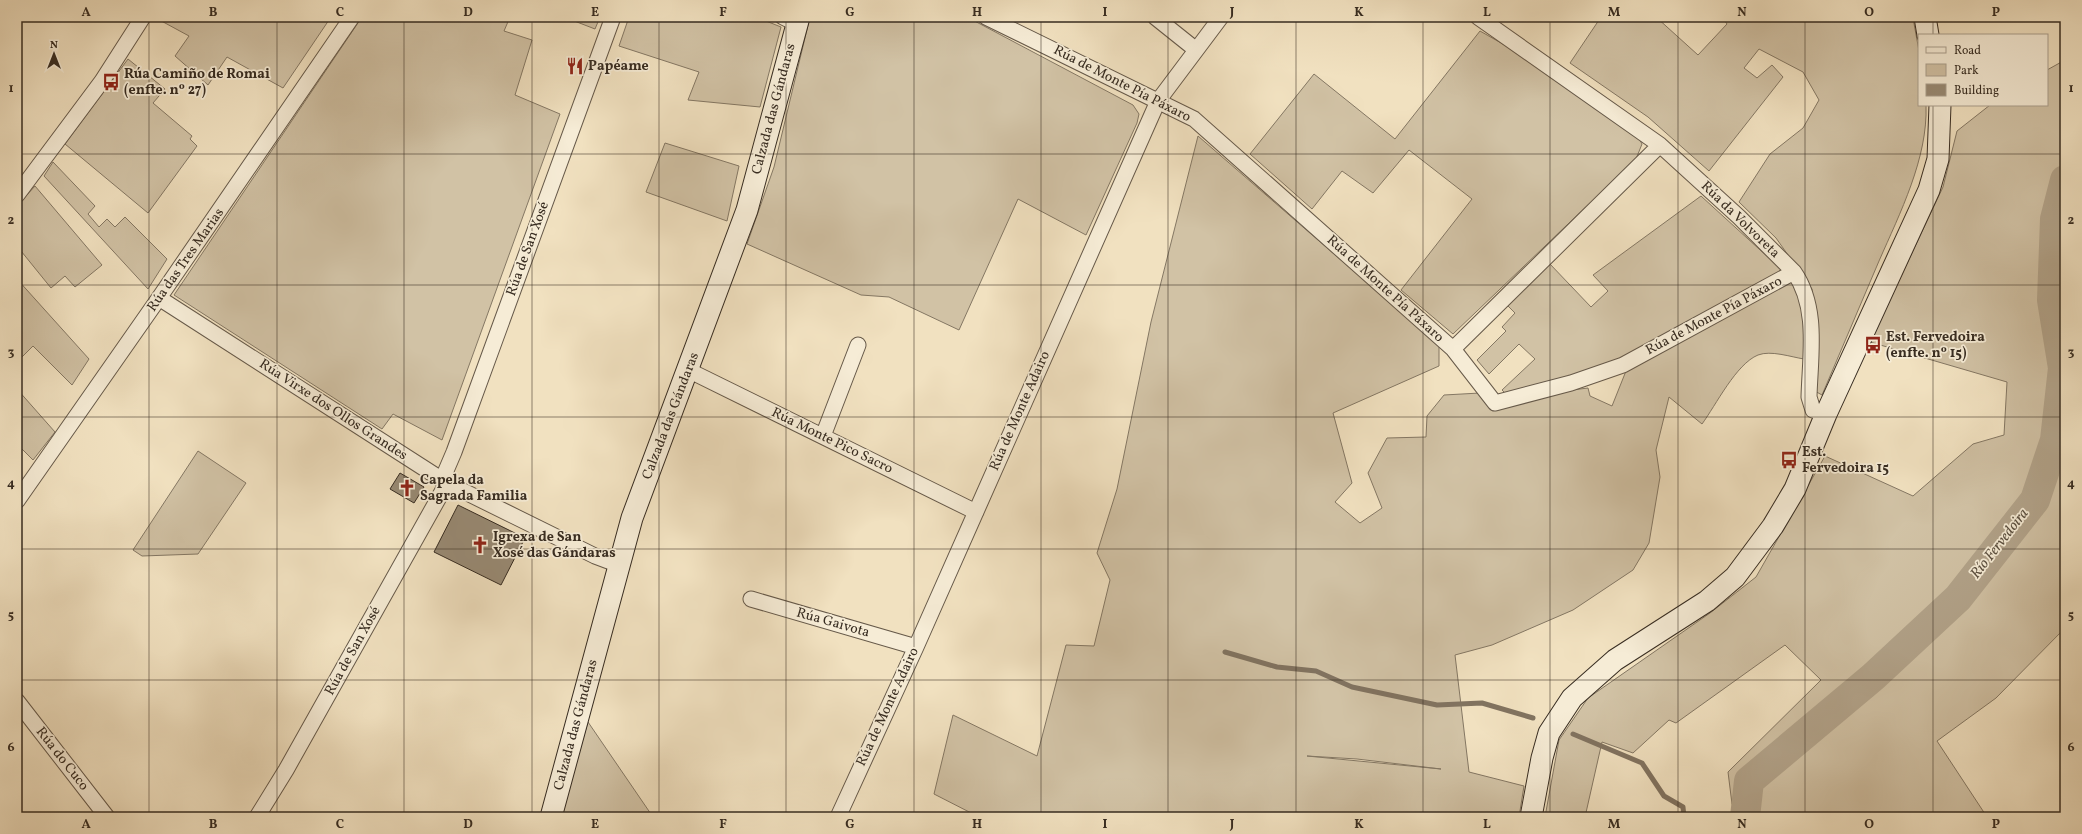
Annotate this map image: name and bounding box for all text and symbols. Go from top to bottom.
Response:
text: A [81,4,91,22]
text: B [209,4,218,22]
text: C [336,4,344,22]
text: D [463,4,473,22]
text: E [591,4,599,22]
text: F [719,4,727,22]
text: G [845,4,855,22]
text: H [972,4,982,22]
text: I [1103,4,1108,22]
text: J [1229,4,1235,22]
text: K [1354,4,1364,22]
text: L [1483,4,1491,22]
text: M [1608,4,1621,22]
text: N [1737,4,1747,22]
text: O [1864,4,1874,22]
text: P [1992,4,2000,22]
north arrow [34,34,74,74]
legend [1918,34,2048,106]
text: N [50,38,58,53]
street label: Calzada das Gándaras [747,41,801,177]
street label: Rúa de Monte Pía Páxaro [1050,41,1194,127]
text: Road [1954,43,1981,59]
restaurant icon: Papéame [565,56,585,76]
place label: Papéame [588,57,649,76]
text: Park [1954,63,1979,79]
place label: Rúa Camiño de Romai (enfte. nº 27) [124,65,270,100]
bus stop icon: Rúa Camiño de Romai (enfte. nº 27) [101,72,121,92]
text: 1 [8,80,14,98]
text: 1 [2068,80,2074,98]
text: Building [1954,83,1999,99]
street label: Rúa da Volvoreta [1696,177,1784,263]
street label: Rúa de San Xosé [502,199,554,299]
street label: Rúa das Tres Marias [143,204,229,316]
text: 2 [8,212,15,230]
text: 2 [2068,212,2075,230]
street label: Rúa de Monte Pía Páxaro [1322,231,1448,347]
street label: Rúa de Monte Pía Páxaro [1642,272,1786,360]
place label: Est. Fervedoira (enfte. nº 15) [1886,328,1985,363]
bus stop icon: Est. Fervedoira (enfte. nº 15) [1863,335,1883,355]
text: 3 [8,344,15,362]
text: 3 [2068,344,2075,362]
street label: Rúa de Monte Adairo [985,348,1055,474]
street label: Calzada das Gándaras [638,350,704,482]
street label: Rúa Virxe dos Ollos Grandes [255,355,411,465]
street label: Rúa Monte Pico Sacro [768,403,896,479]
place label: Est. Fervedoira 15 [1802,443,1889,478]
bus stop icon: Est. Fervedoira 15 [1779,450,1799,470]
place label: Capela da Sagrada Familia [420,471,528,506]
text: 4 [7,475,15,493]
text: 4 [2067,475,2075,493]
church icon: Capela da Sagrada Familia [397,478,417,498]
water label: Río Fervedoira [1966,505,2034,583]
place label: Igrexa de San Xosé das Gándaras [493,528,616,563]
church icon: Igrexa de San Xosé das Gándaras [470,535,490,555]
street label: Rúa de San Xosé [321,603,386,699]
street label: Rúa Gaivota [794,603,872,643]
text: 5 [8,607,14,625]
text: 5 [2068,607,2074,625]
street label: Rúa de Monte Adairo [852,644,924,770]
street label: Calzada das Gándaras [549,657,603,793]
street label: Rúa do Cuco [31,723,93,795]
text: 6 [7,739,15,757]
text: 6 [2067,739,2075,757]
text: A [81,816,91,834]
text: B [209,816,218,834]
text: C [336,816,344,834]
text: D [463,816,473,834]
text: E [591,816,599,834]
text: F [719,816,727,834]
text: G [845,816,855,834]
text: H [972,816,982,834]
text: I [1103,816,1108,834]
text: J [1229,816,1235,834]
text: K [1354,816,1364,834]
text: L [1483,816,1491,834]
text: M [1608,816,1621,834]
text: N [1737,816,1747,834]
text: O [1864,816,1874,834]
text: P [1992,816,2000,834]

